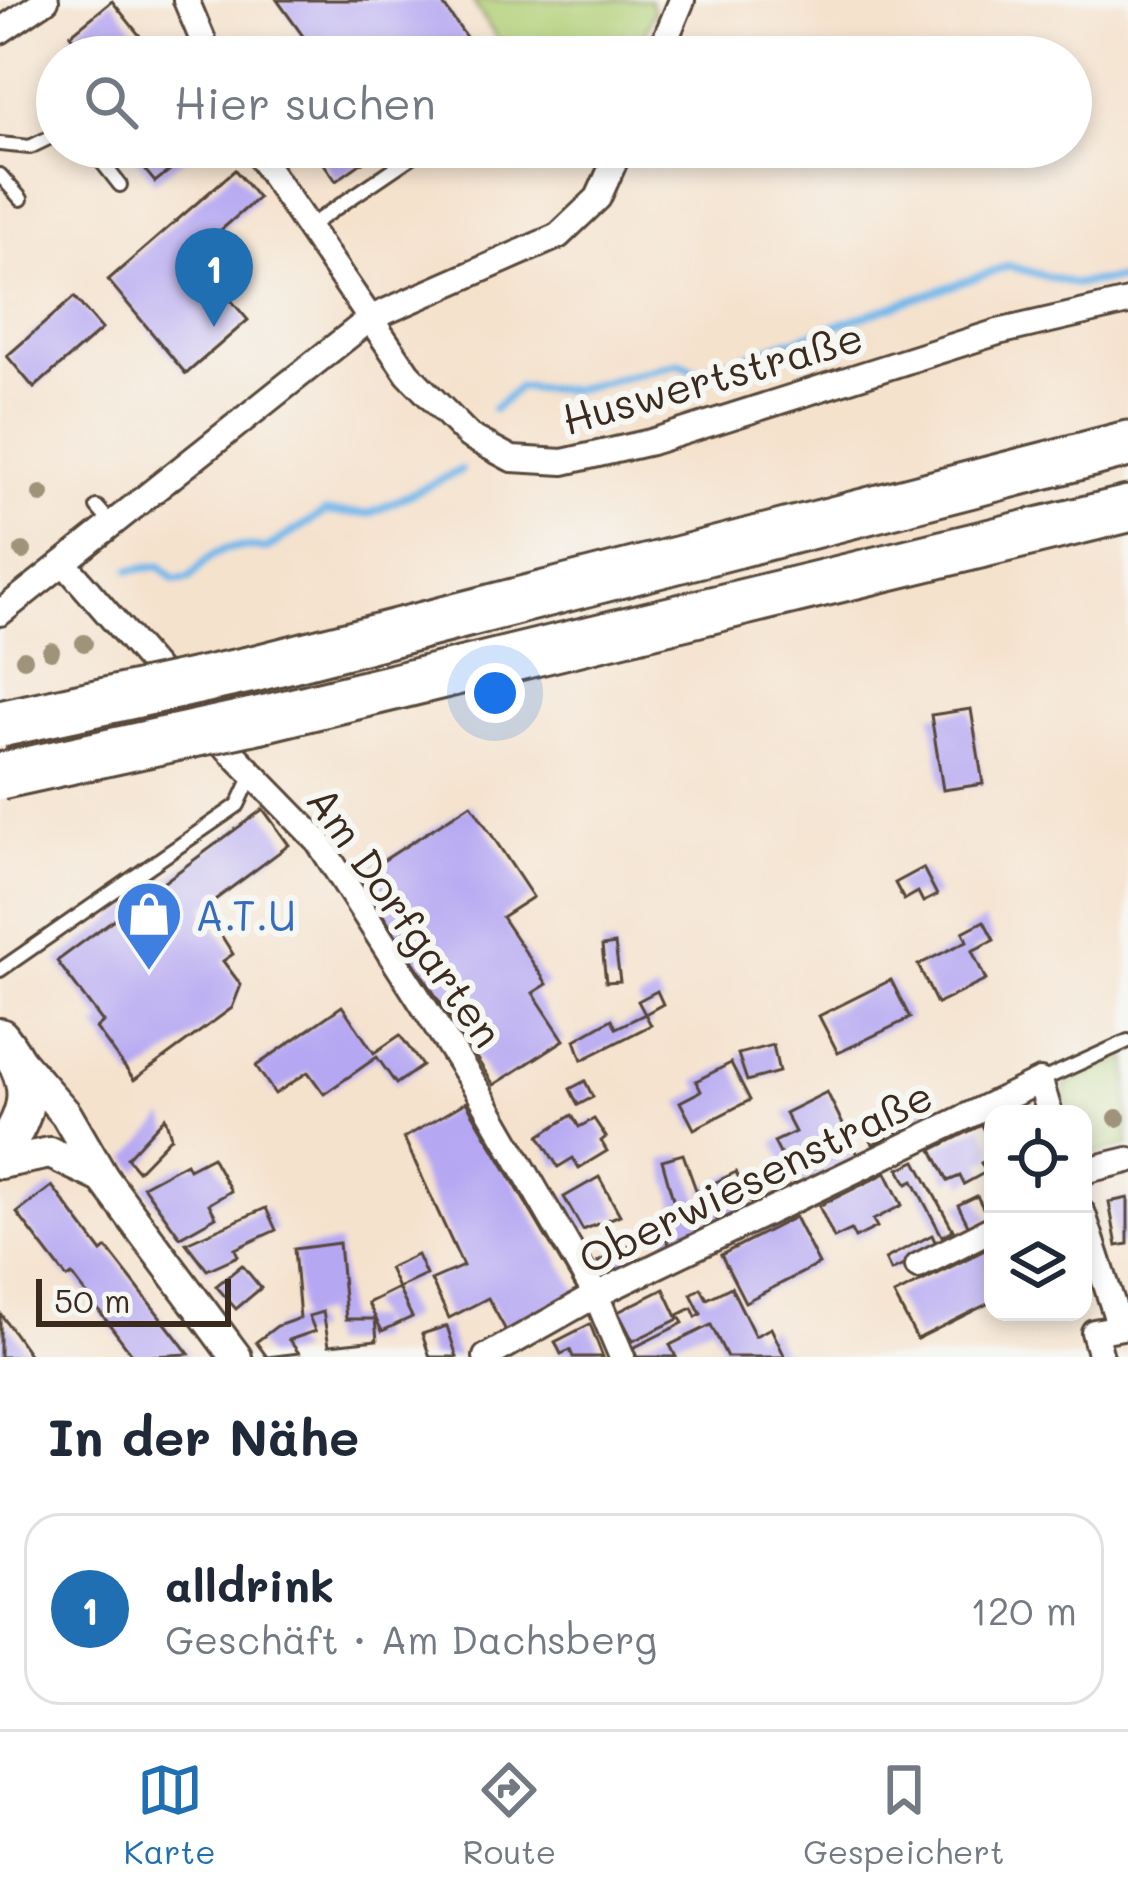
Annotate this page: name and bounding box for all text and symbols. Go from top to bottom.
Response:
search box [36,36,1092,168]
icon: search [78,69,144,135]
text: Hier suchen [174,73,436,131]
pin: 1 [175,228,253,327]
street label: Huswertstraße [555,308,869,446]
your location [465,663,525,723]
street label: Am Dorfgarten [296,775,516,1057]
shop icon: A.T.U [114,879,184,973]
place label: A.T.U [195,887,296,942]
street label: Oberwiesenstraße [569,1066,941,1286]
map controls [984,1105,1092,1321]
button: locate [984,1105,1092,1213]
button: layers [984,1213,1092,1321]
scale bar [36,1273,231,1326]
text: 50 m [54,1278,130,1321]
text: In der Nähe [48,1402,359,1469]
text: alldrink [165,1555,334,1613]
text: 1 [81,1584,99,1635]
text: 120 m [970,1584,1077,1635]
text: Geschäft · Am Dachsberg [165,1613,657,1664]
tab: Karte [123,1757,216,1872]
tab: Route [463,1757,556,1872]
tab: Gespeichert [803,1757,1005,1872]

